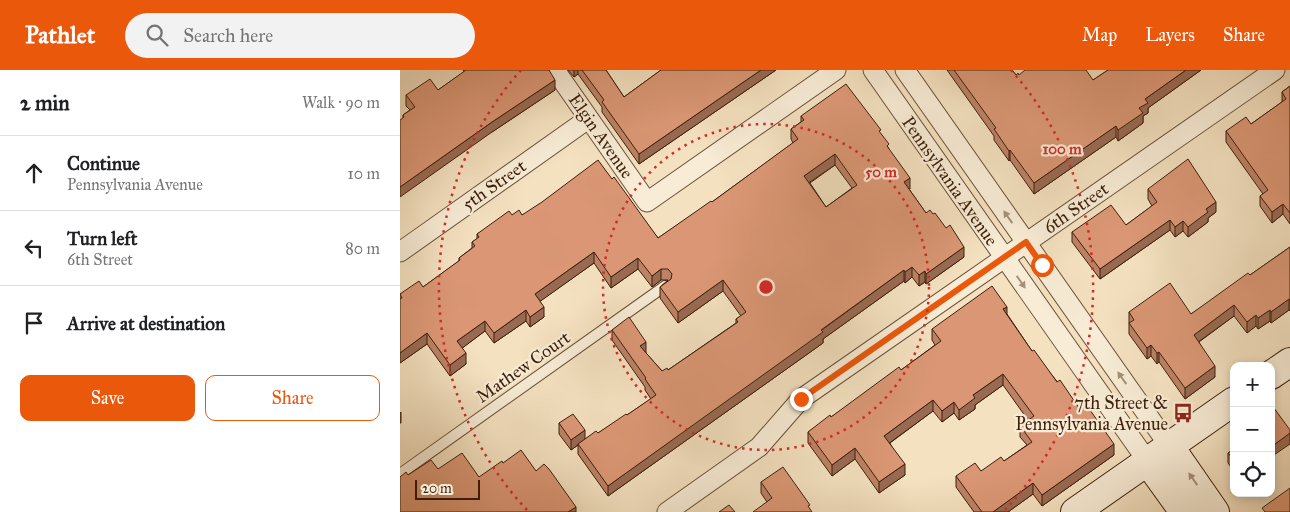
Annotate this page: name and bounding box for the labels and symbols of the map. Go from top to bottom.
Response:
street label: Elgin Avenue [563,89,638,183]
street label: Pennsylvania Avenue [897,112,1003,250]
text: 100 m [1042,140,1082,158]
street label: 5th Street [458,155,531,215]
text: 50 m [865,163,897,181]
street label: 6th Street [1039,177,1113,238]
one-way arrow [1003,210,1013,224]
route start [1031,254,1054,277]
one-way arrow [1016,275,1026,289]
centre of rings [757,278,775,296]
street label: Mathew Court [472,326,575,408]
one-way arrow [1117,372,1127,385]
route end [790,388,813,411]
place label: 7th Street & Pennsylvania Avenue [1015,392,1168,435]
bus stop icon: 7th Street & Pennsylvania Avenue [1172,402,1194,424]
one-way arrow [1188,473,1198,486]
scale bar [415,477,480,500]

